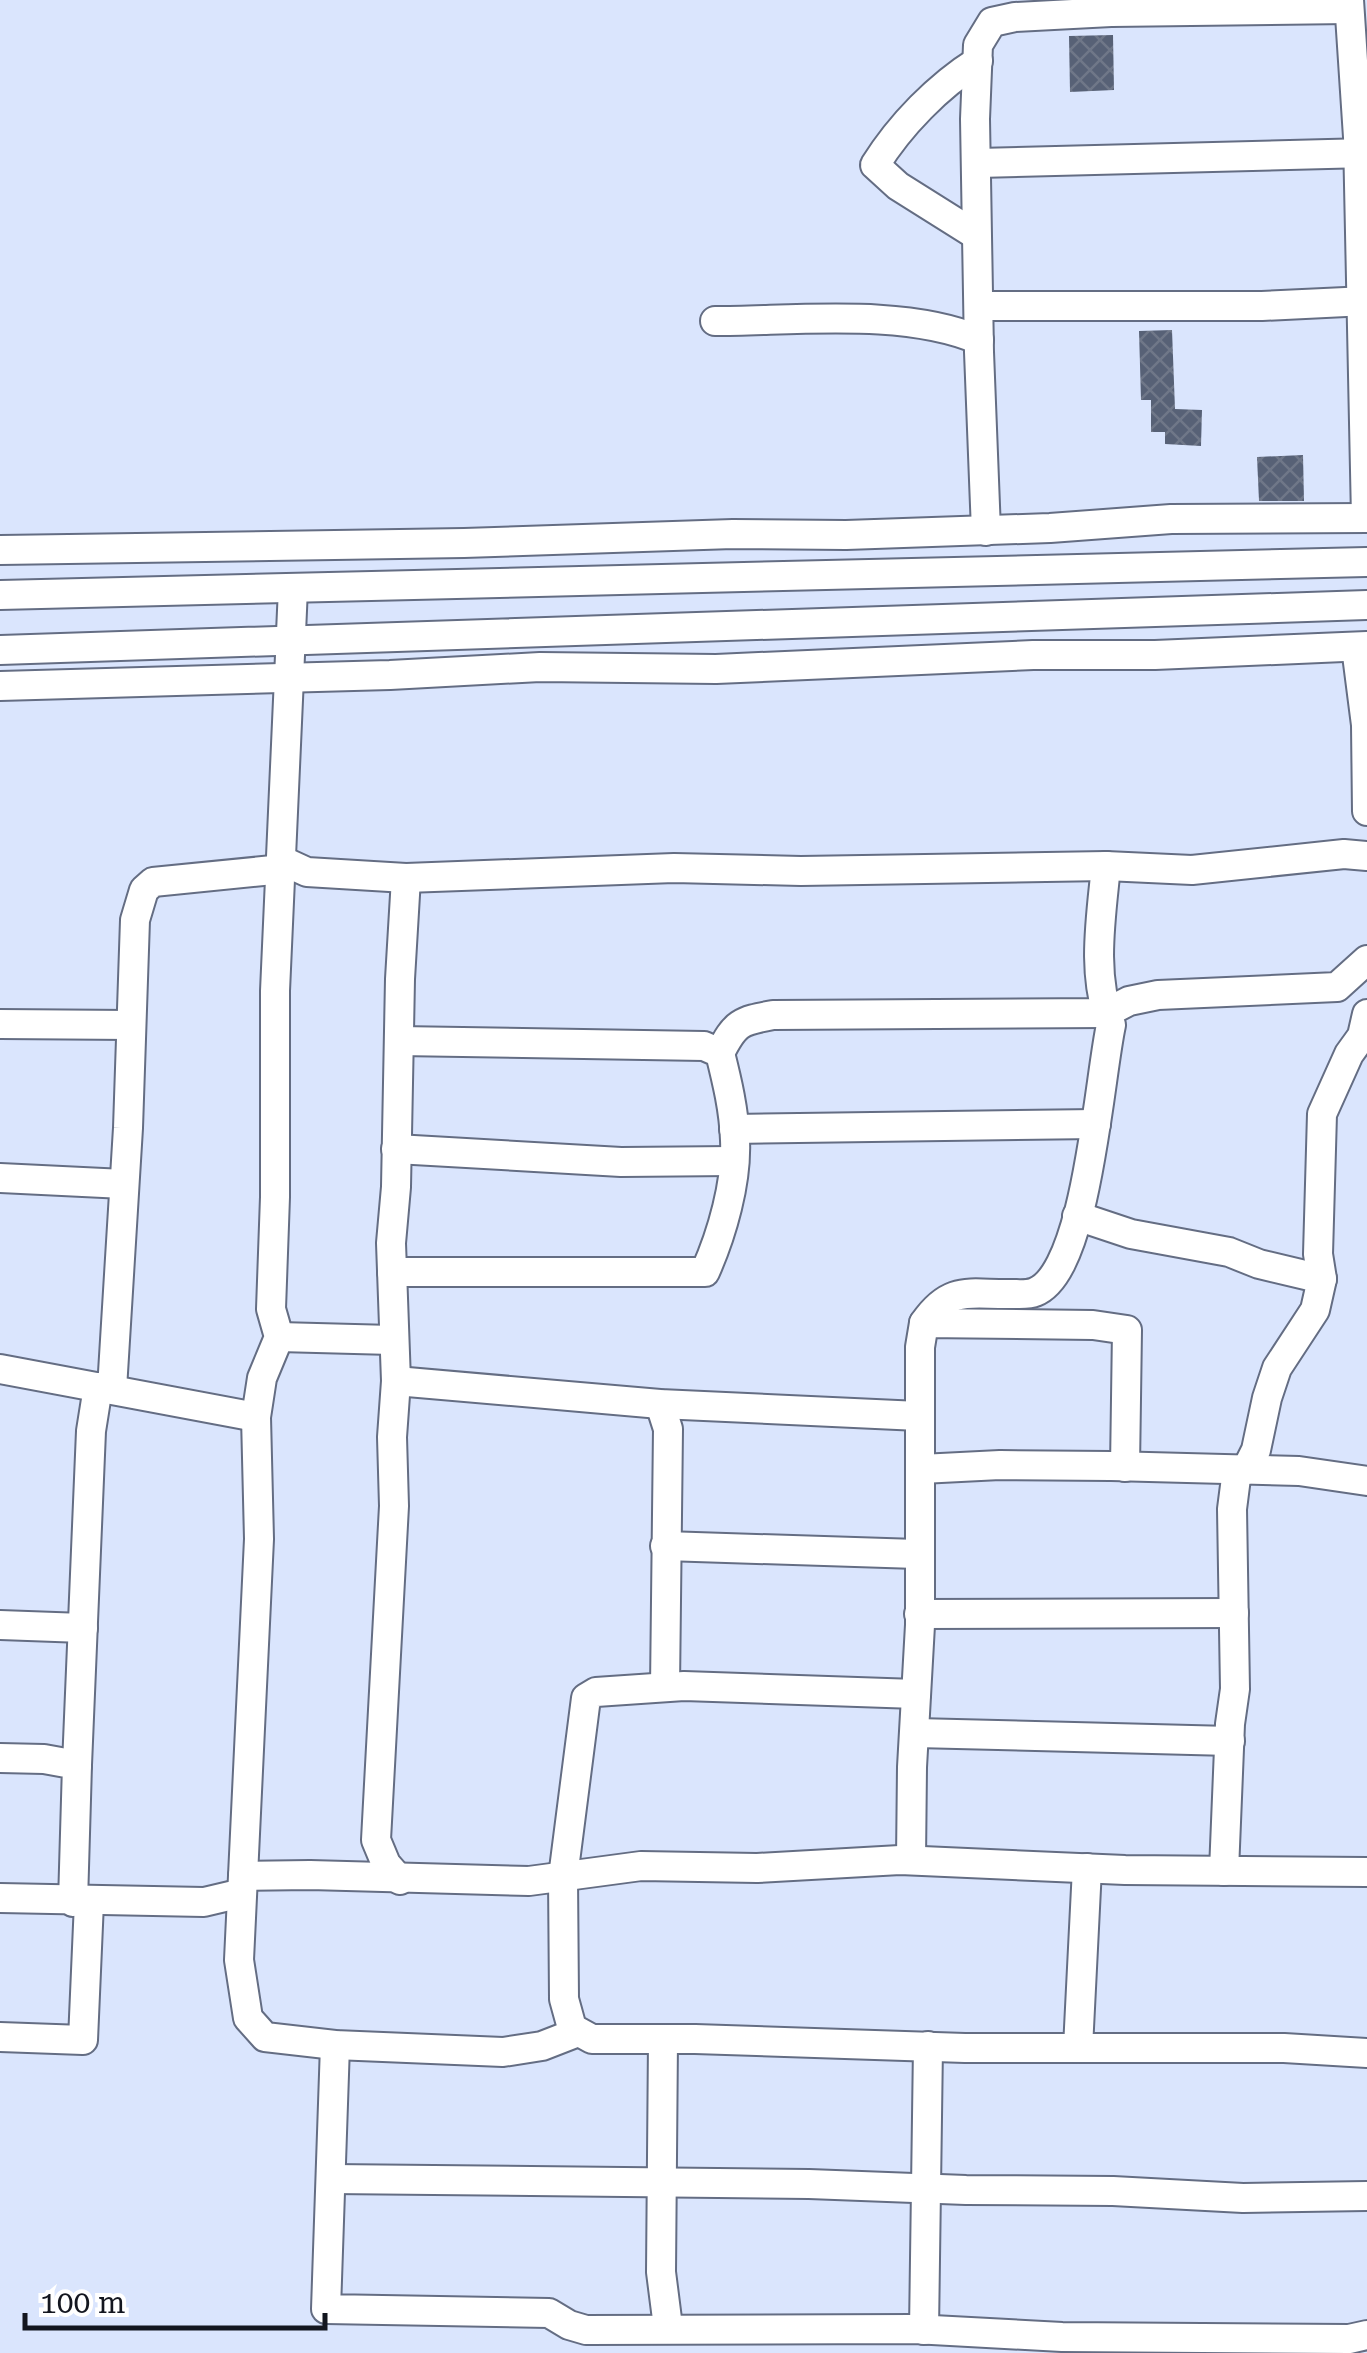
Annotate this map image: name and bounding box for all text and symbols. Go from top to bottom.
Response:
scale bar [25,2268,325,2330]
text: 100 m [40,2285,125,2320]

